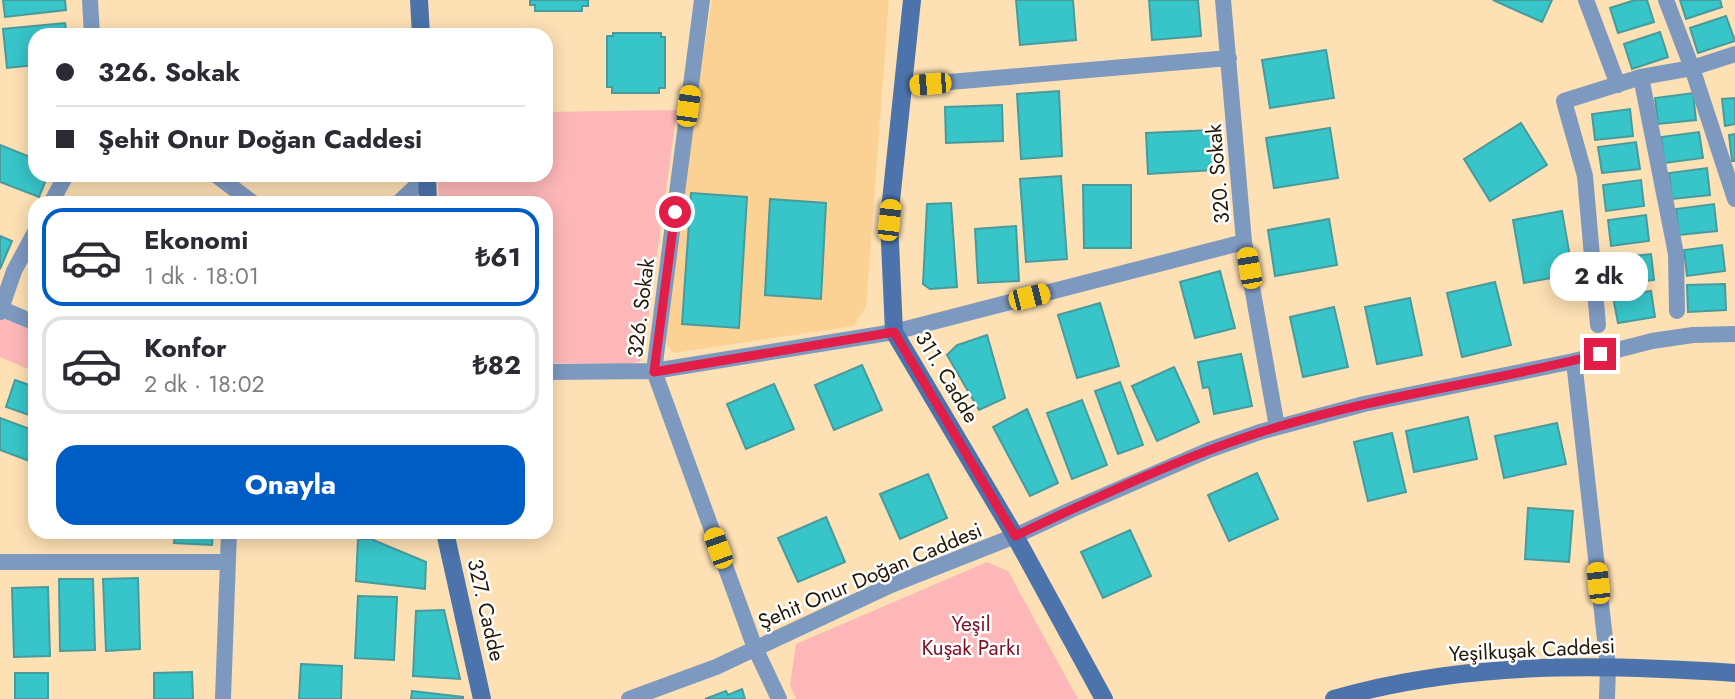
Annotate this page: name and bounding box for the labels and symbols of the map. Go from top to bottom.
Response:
car [909,72,952,96]
car [675,84,702,128]
street label: 320. Sokak [1199,122,1237,225]
route start [659,196,691,228]
car [877,198,902,242]
car [1236,245,1263,291]
callout: 2 dk [1551,252,1649,302]
street label: 326. Sokak [620,256,662,359]
car [1007,282,1052,312]
street label: 311. Cadde [908,325,986,429]
route end [1584,338,1616,370]
street label: Şehit Onur Doğan Caddesi [753,515,987,637]
car [701,525,736,571]
street label: 327. Cadde [460,556,512,664]
car [1586,561,1611,605]
park label: Yeşil Kuşak Parkı [921,609,1021,663]
street label: Yeşilkuşak Caddesi [1448,631,1616,669]

